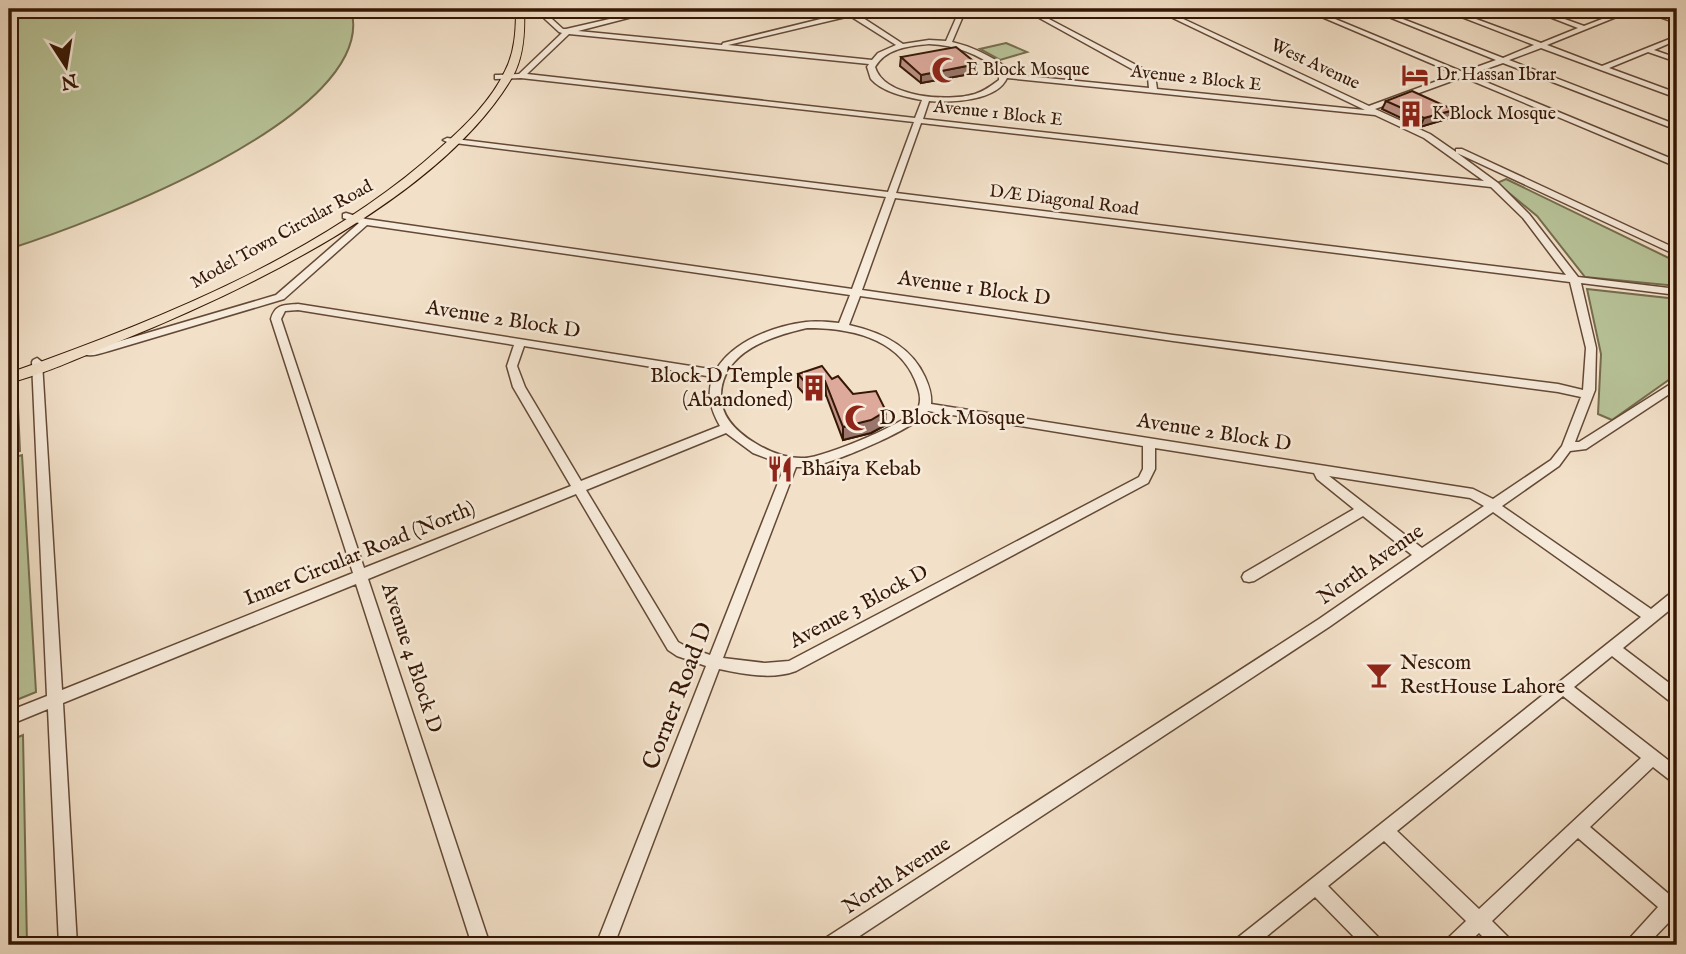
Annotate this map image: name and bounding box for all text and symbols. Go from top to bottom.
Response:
north arrow [32,32,102,102]
street label: West Avenue [1267,34,1363,96]
mosque icon: E Block Mosque [930,55,960,85]
place label: E Block Mosque [966,59,1089,82]
hotel icon: Dr Hassan Ibrar [1400,60,1430,90]
street label: Avenue 2 Block E [1128,61,1263,97]
place label: Dr Hassan Ibrar [1436,64,1557,87]
text: N [58,67,81,94]
street label: Avenue 1 Block E [931,96,1064,132]
building icon: K Block Mosque [1396,99,1426,129]
place label: K Block Mosque [1432,103,1556,126]
street label: Model Town Circular Road [187,175,377,295]
street label: D/E Diagonal Road [988,180,1140,222]
street label: Avenue 1 Block D [895,265,1052,313]
street label: Avenue 2 Block D [423,294,582,346]
place label: Block D Temple (Abandoned) [650,363,793,414]
building icon: Block D Temple (Abandoned) [799,373,829,403]
mosque icon: D Block Mosque [843,403,873,433]
place label: D Block Mosque [879,405,1026,432]
street label: Avenue 2 Block D [1134,407,1293,459]
restaurant icon: Bhaiya Kebab [765,454,795,484]
place label: Bhaiya Kebab [801,456,921,483]
street label: Inner Circular Road (North) [240,495,480,613]
street label: North Avenue [1313,518,1430,612]
street label: Avenue 3 Block D [784,559,933,655]
street label: Avenue 4 Block D [374,579,448,736]
street label: Corner Road D [636,618,720,774]
place label: Nescom RestHouse Lahore [1400,650,1566,701]
bar icon: Nescom RestHouse Lahore [1364,660,1394,690]
street label: North Avenue [838,831,957,921]

